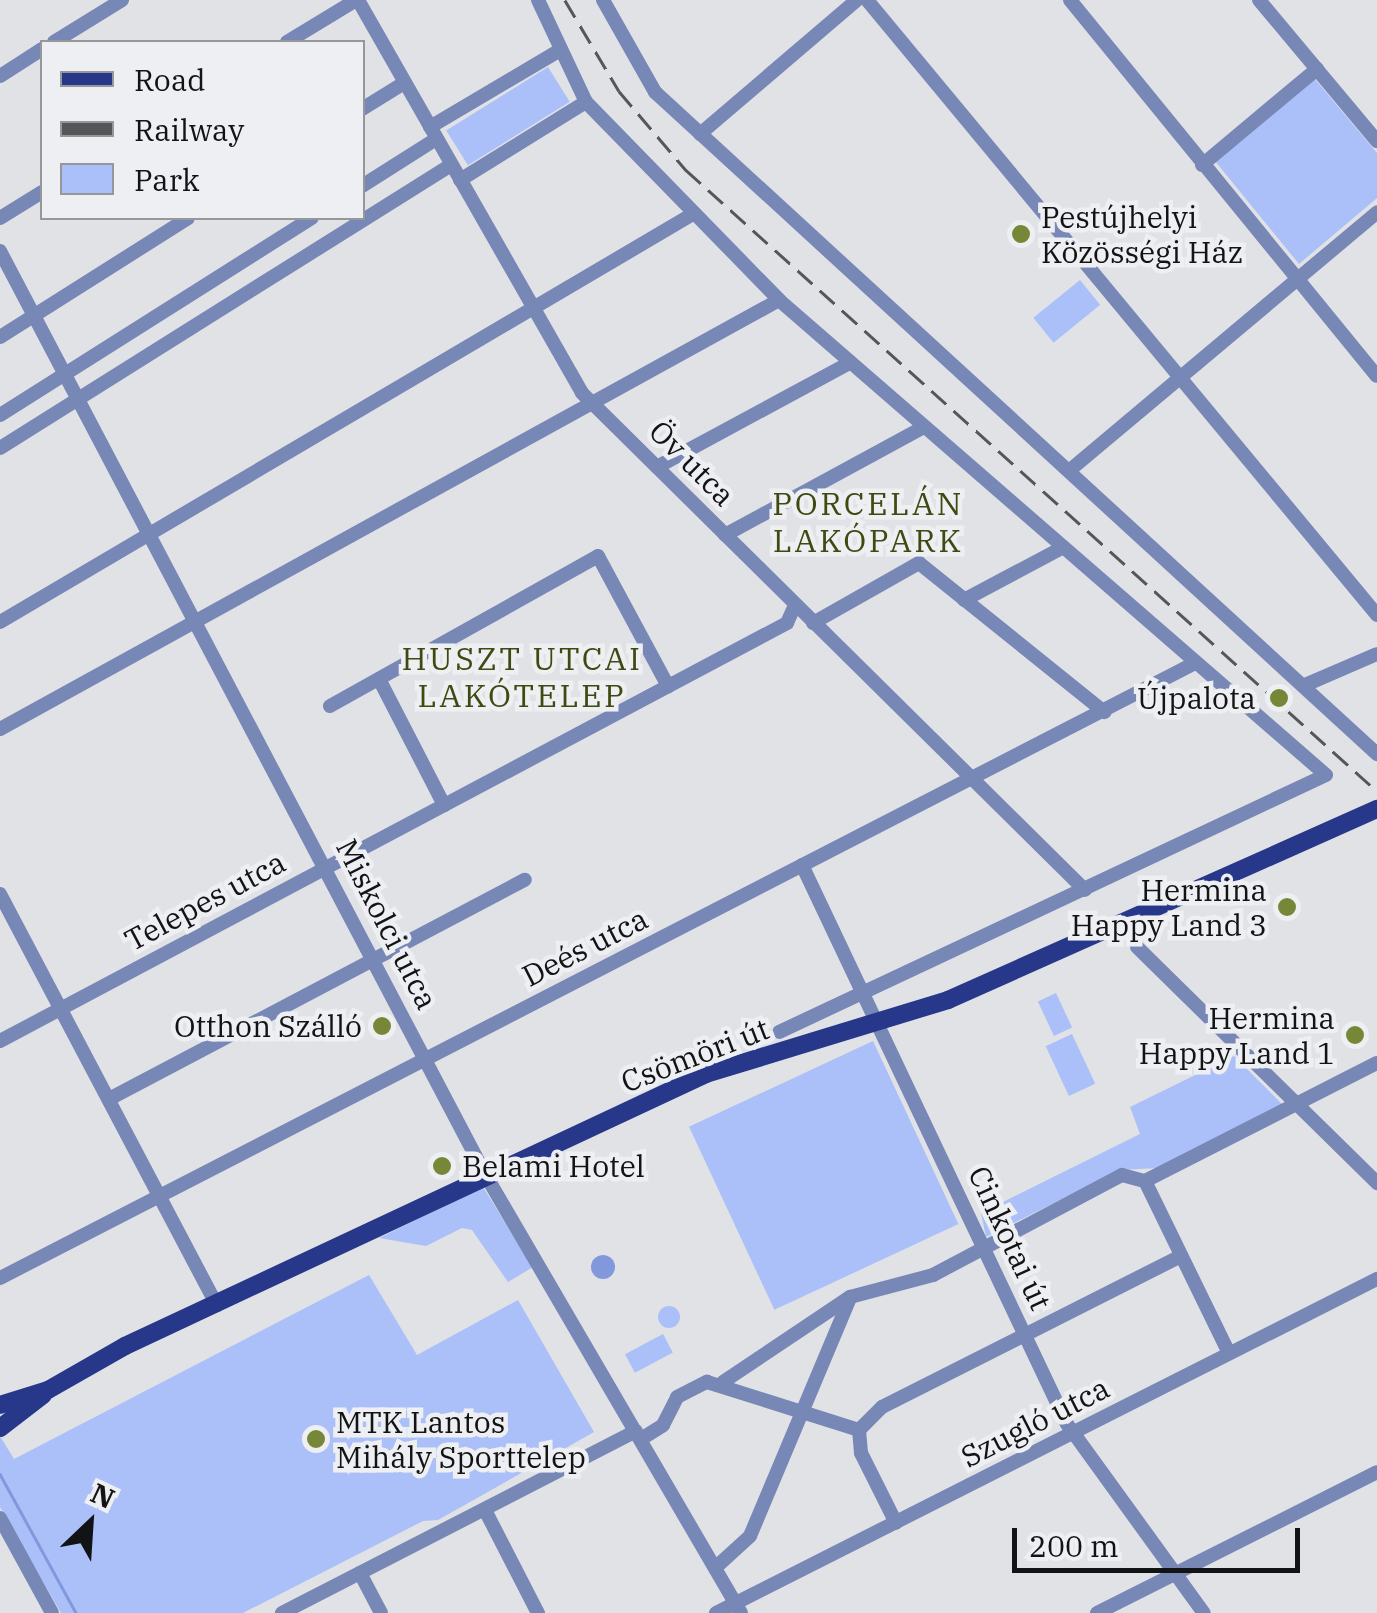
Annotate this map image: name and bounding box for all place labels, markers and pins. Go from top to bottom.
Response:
place label: Pestújhelyi Közösségi Ház [1041,199,1243,270]
marker: Pestújhelyi Közösségi Ház [1010,223,1032,245]
place label: Újpalota [1137,680,1256,716]
marker: Újpalota [1266,685,1292,711]
place label: Hermina Happy Land 3 [1071,872,1267,942]
marker: Hermina Happy Land 3 [1276,896,1298,918]
place label: Hermina Happy Land 1 [1139,1000,1335,1070]
place label: Otthon Szálló [174,1008,362,1044]
marker: Otthon Szálló [371,1015,393,1037]
marker: Hermina Happy Land 1 [1344,1024,1366,1046]
place label: Belami Hotel [462,1148,645,1184]
marker: Belami Hotel [431,1155,453,1177]
place label: MTK Lantos Mihály Sporttelep [336,1404,586,1474]
marker: MTK Lantos Mihály Sporttelep [305,1428,327,1450]

